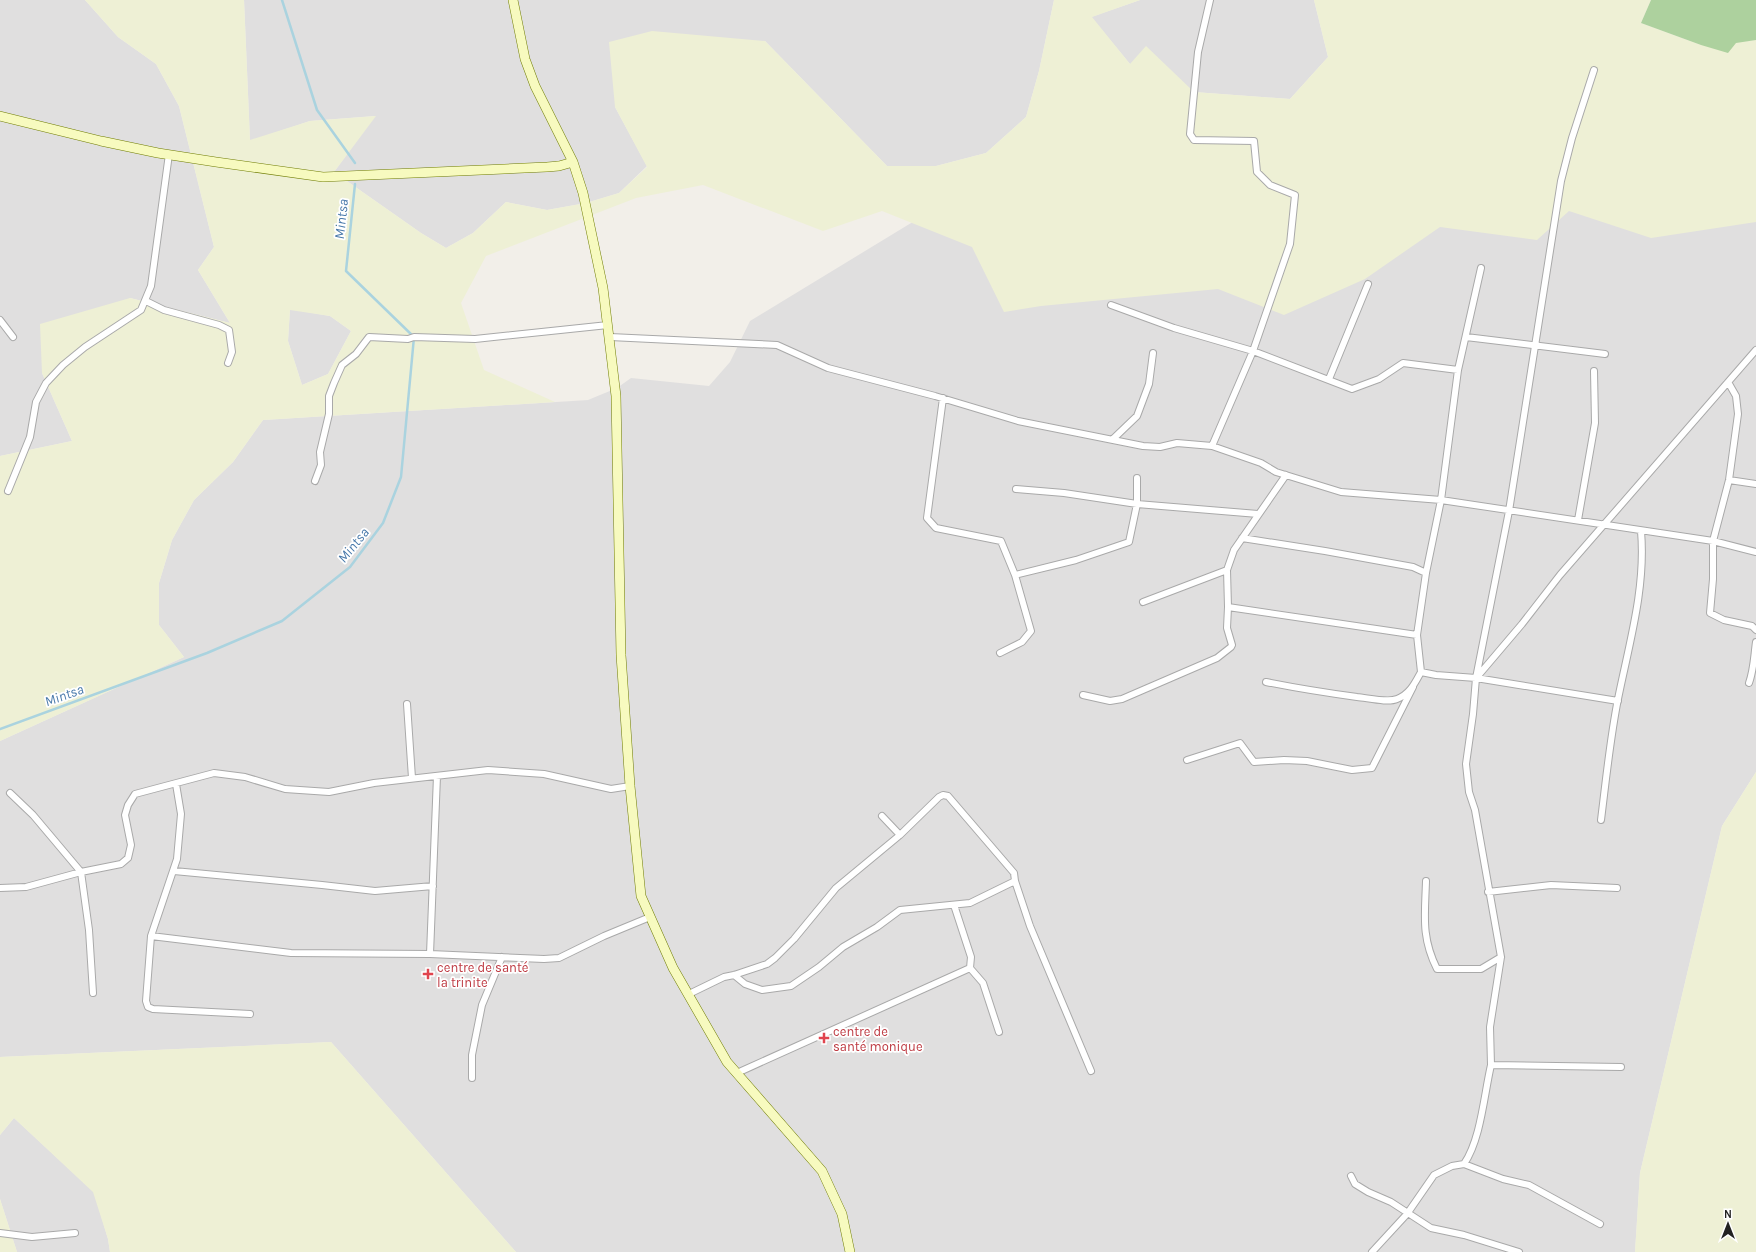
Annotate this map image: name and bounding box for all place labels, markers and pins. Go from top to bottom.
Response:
place label: centre de santé la trinite [437,960,529,990]
marker: centre de santé la trinite [422,968,434,980]
place label: centre de santé monique [833,1024,923,1055]
marker: centre de santé monique [818,1032,830,1044]

